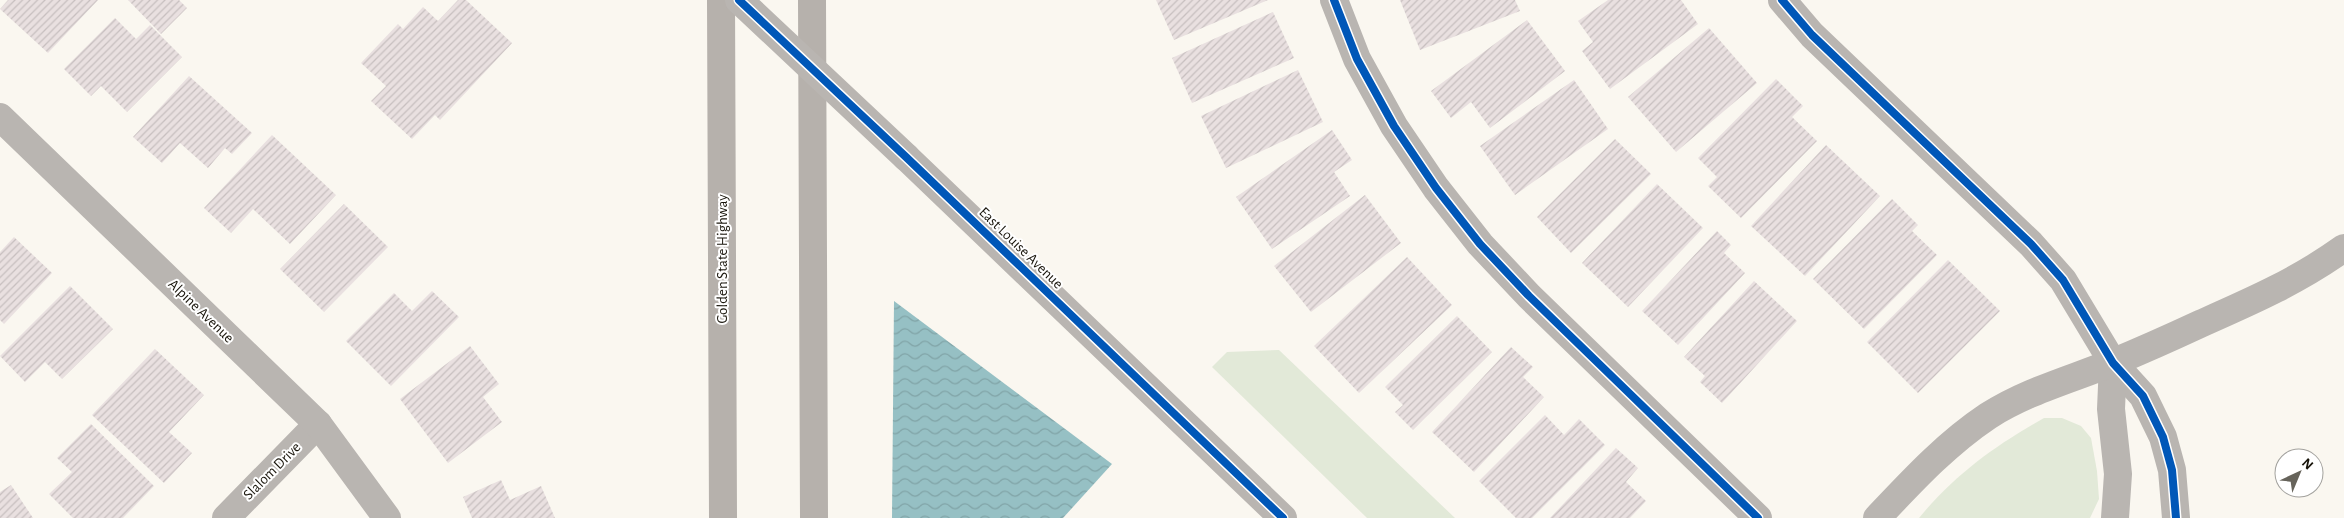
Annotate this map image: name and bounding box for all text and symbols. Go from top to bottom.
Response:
street label: Golden State Highway [715,194,730,324]
street label: East Louise Avenue [976,204,1066,292]
street label: Alpine Avenue [165,276,237,346]
street label: Slalom Drive [240,439,304,503]
north arrow [2274,448,2324,498]
text: N [2299,456,2316,473]

